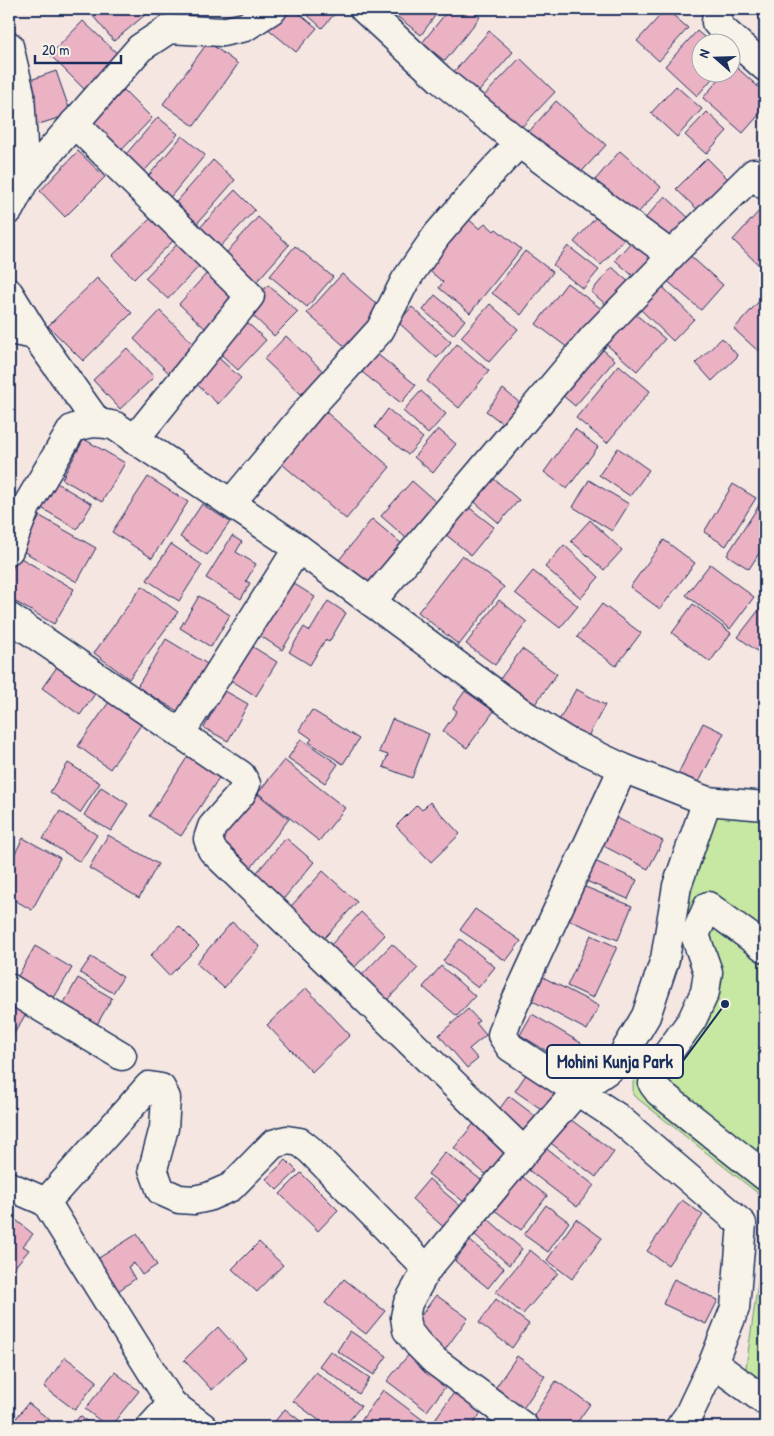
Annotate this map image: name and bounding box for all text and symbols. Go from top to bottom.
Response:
scale bar [35,32,121,64]
north arrow [692,32,742,82]
text: 20 m [42,39,69,60]
text: N [693,46,714,60]
callout: Mohini Kunja Park [547,1045,683,1078]
text: Mohini Kunja Park [557,1049,674,1074]

